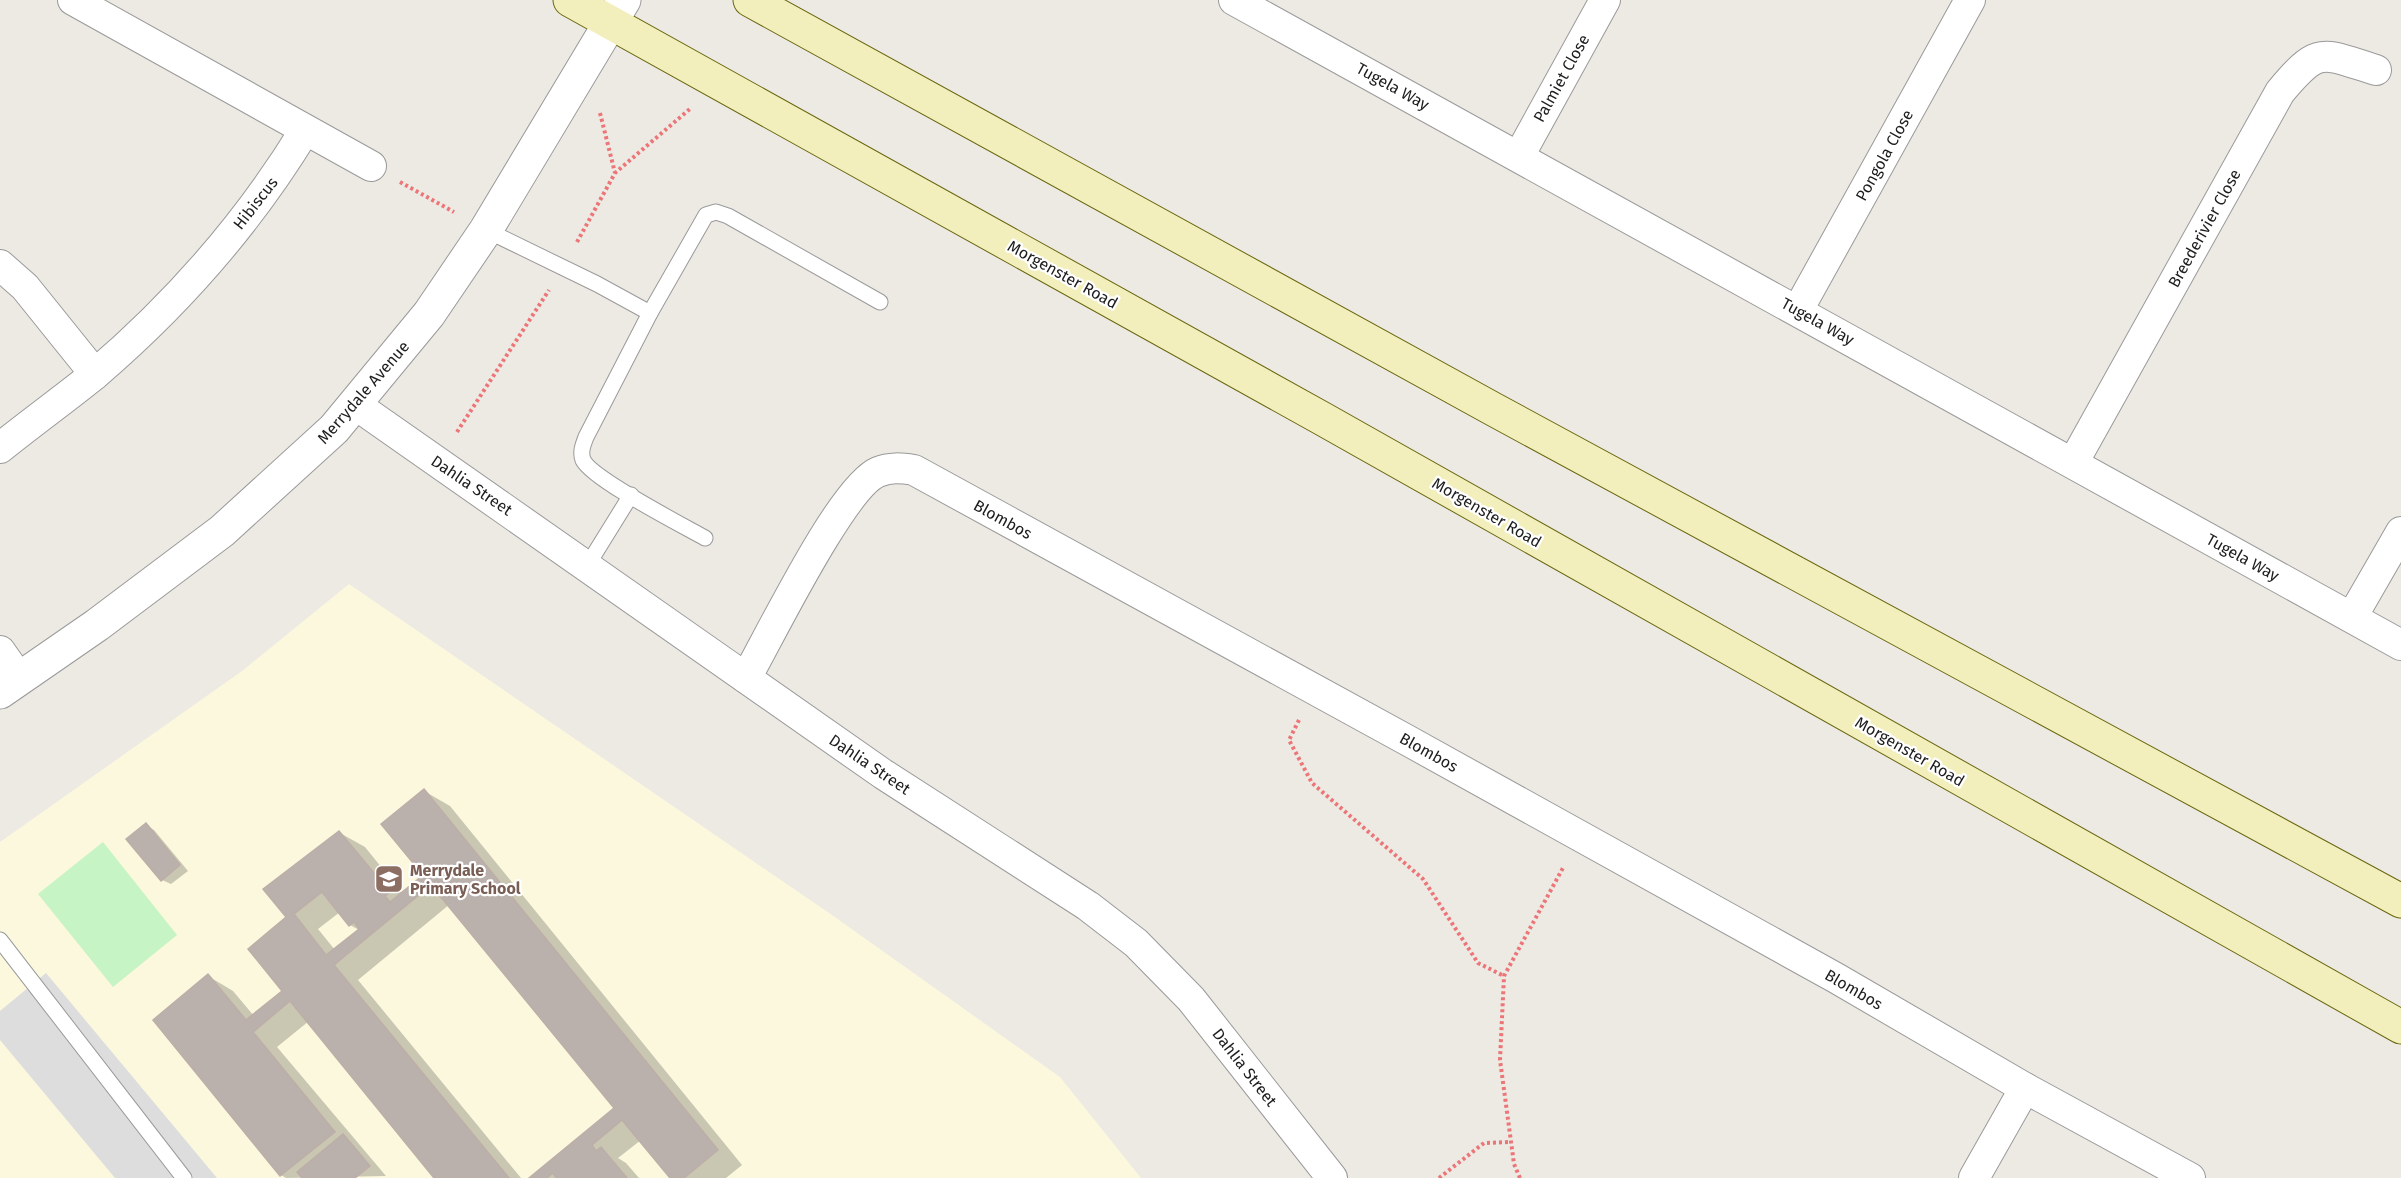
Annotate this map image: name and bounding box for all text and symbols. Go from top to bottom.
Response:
street label: Palmiet Close [1529,31,1593,126]
street label: Tugela Way [1353,59,1433,114]
street label: Pongola Close [1852,106,1917,204]
street label: Breederivier Close [2164,166,2245,291]
street label: Hibiscus [229,173,282,233]
street label: Morgenster Road [1004,236,1121,313]
street label: Tugela Way [1778,294,1858,349]
street label: Merrydale Avenue [314,337,413,448]
street label: Dahlia Street [428,451,516,520]
street label: Morgenster Road [1429,473,1545,551]
street label: Blombos [970,496,1035,543]
street label: Tugela Way [2203,530,2283,585]
street label: Morgenster Road [1852,712,1968,790]
street label: Blombos [1396,729,1461,776]
street label: Dahlia Street [826,730,914,799]
place label: Merrydale Primary School [410,861,521,898]
school or university icon: Merrydale Primary School [373,863,405,895]
street label: Blombos [1821,965,1886,1014]
street label: Dahlia Street [1208,1025,1281,1110]

